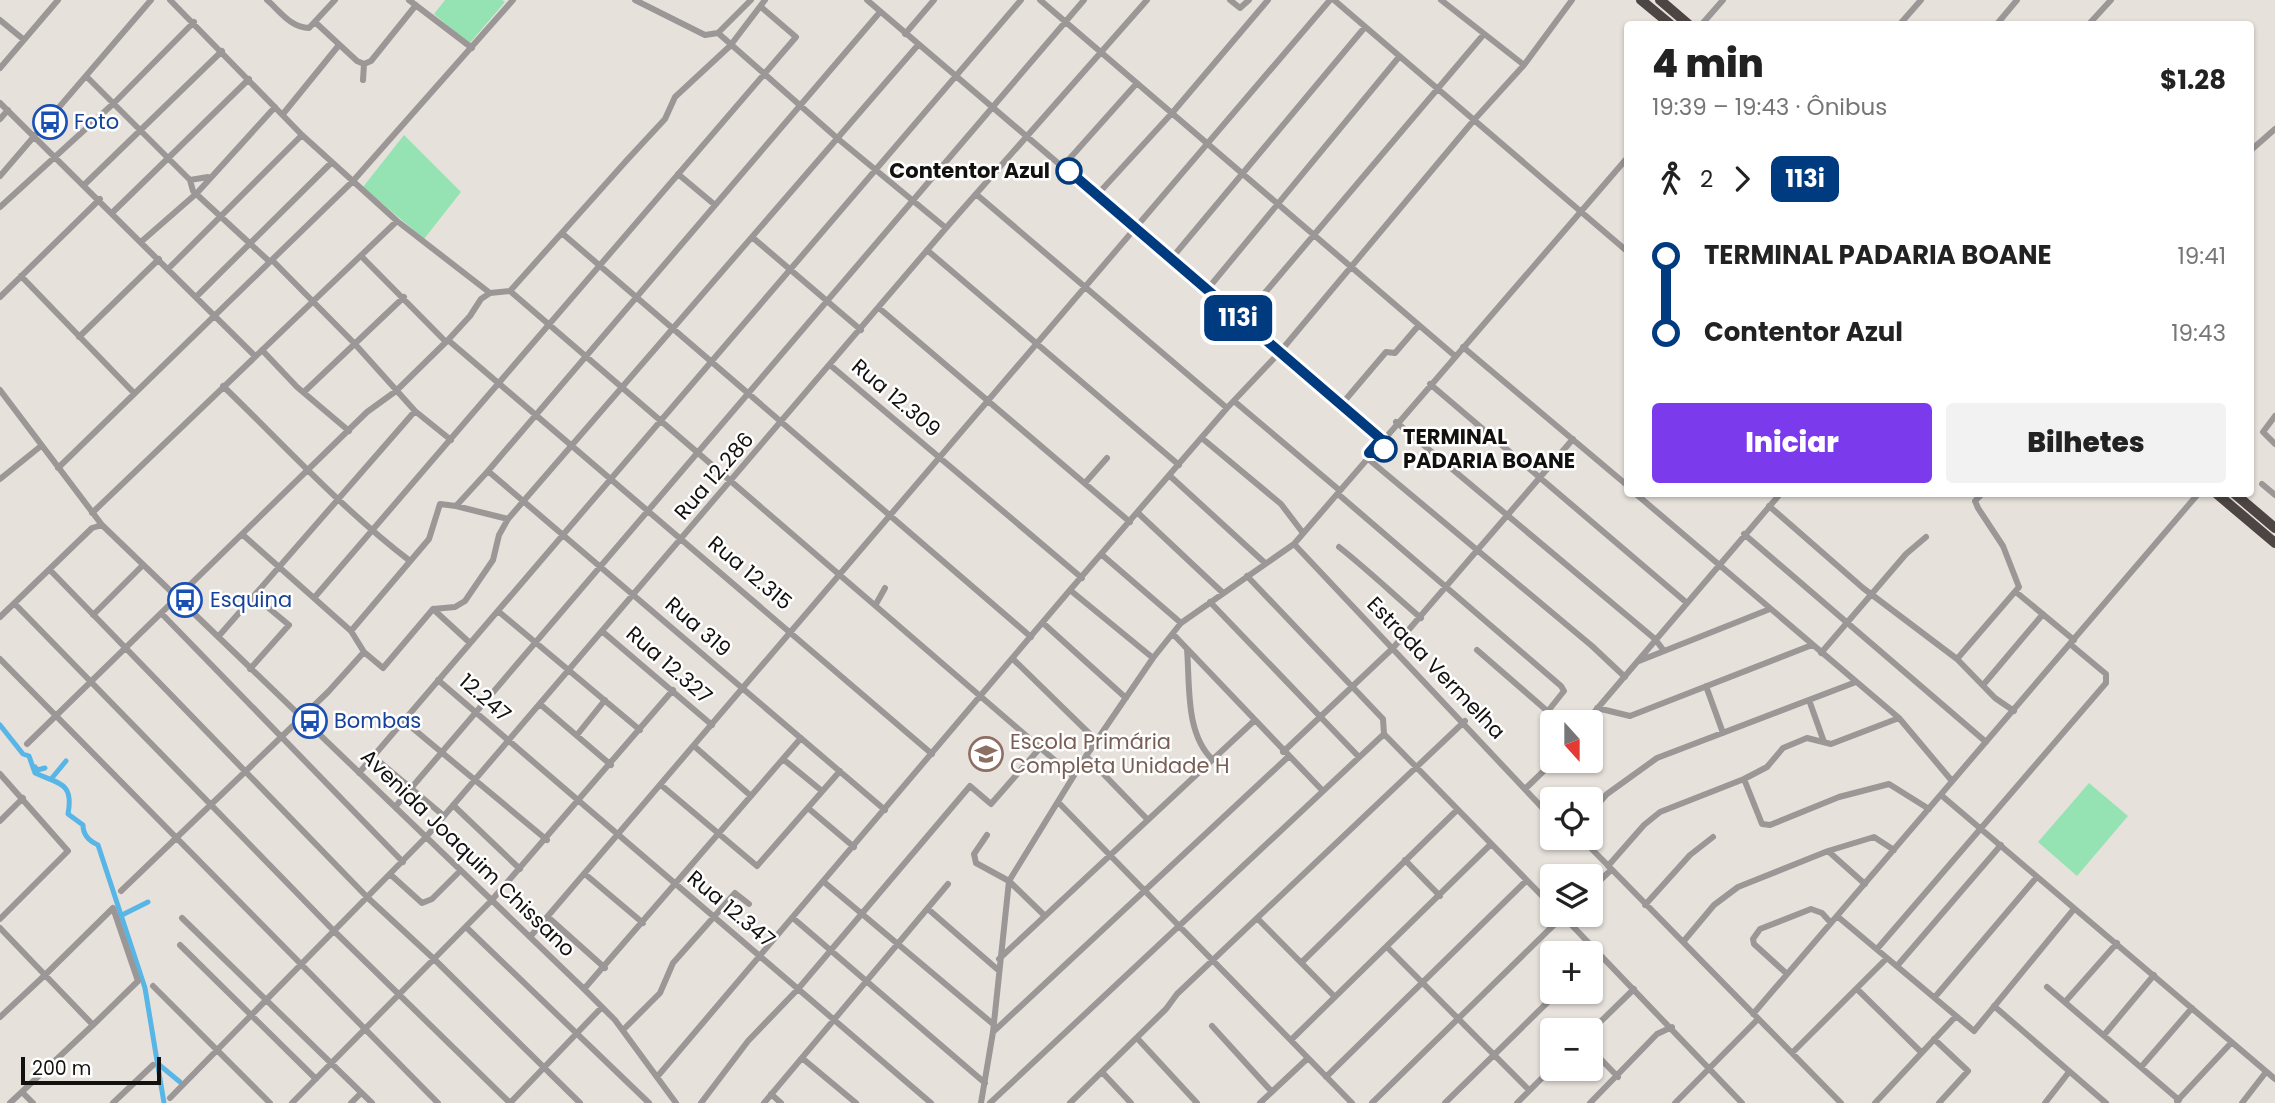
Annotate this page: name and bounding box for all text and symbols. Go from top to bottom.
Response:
text: 4 min [1652,37,1764,90]
text: $1.28 [2160,62,2226,98]
text: 19:39 – 19:43 · Ônibus [1652,91,1887,123]
bus stop icon: Foto [31,103,69,141]
place label: Foto [74,107,119,136]
place label: Contentor Azul [889,156,1050,185]
marker: Contentor Azul [1056,158,1082,184]
icon: walk [1652,160,1690,198]
icon: forward [1723,160,1761,198]
text: 113i [1785,162,1825,195]
text: 2 [1700,163,1713,195]
text: TERMINAL PADARIA BOANE [1704,237,2052,273]
text: 19:41 [2177,240,2226,272]
line badge: 113i [1189,295,1287,341]
text: 113i [1218,301,1258,334]
text: Contentor Azul [1704,314,1903,350]
text: 19:43 [2171,317,2226,349]
street label: Rua 12.309 [846,352,947,443]
button: Iniciar [1652,403,1932,483]
button: Bilhetes [1946,403,2226,483]
place label: TERMINAL PADARIA BOANE [1403,422,1575,475]
street label: Rua 12.286 [667,425,760,526]
marker: TERMINAL PADARIA BOANE [1371,436,1397,462]
street label: Rua 12.315 [702,529,799,616]
bus stop icon: Esquina [166,581,204,619]
place label: Esquina [210,585,292,614]
street label: Rua 319 [659,590,737,663]
street label: Estrada Vermelha [1361,590,1512,745]
street label: Rua 12.327 [620,619,719,710]
street label: 12.247 [453,667,517,728]
bus stop icon: Bombas [291,702,329,740]
place label: Bombas [334,706,421,735]
north arrow [1540,710,1603,774]
map controls [1540,710,1603,1081]
place label: Escola Primária Completa Unidade H [1010,727,1230,780]
school or university icon: Escola Primária Completa Unidade H [967,735,1005,773]
street label: Avenida Joaquim Chissano [355,742,582,963]
button: locate [1540,787,1603,850]
street label: Rua 12.347 [681,863,781,954]
button: layers [1540,864,1603,927]
button: + [1540,941,1603,1004]
button: − [1540,1018,1603,1081]
scale bar [21,1054,161,1086]
text: 200 m [32,1055,91,1082]

